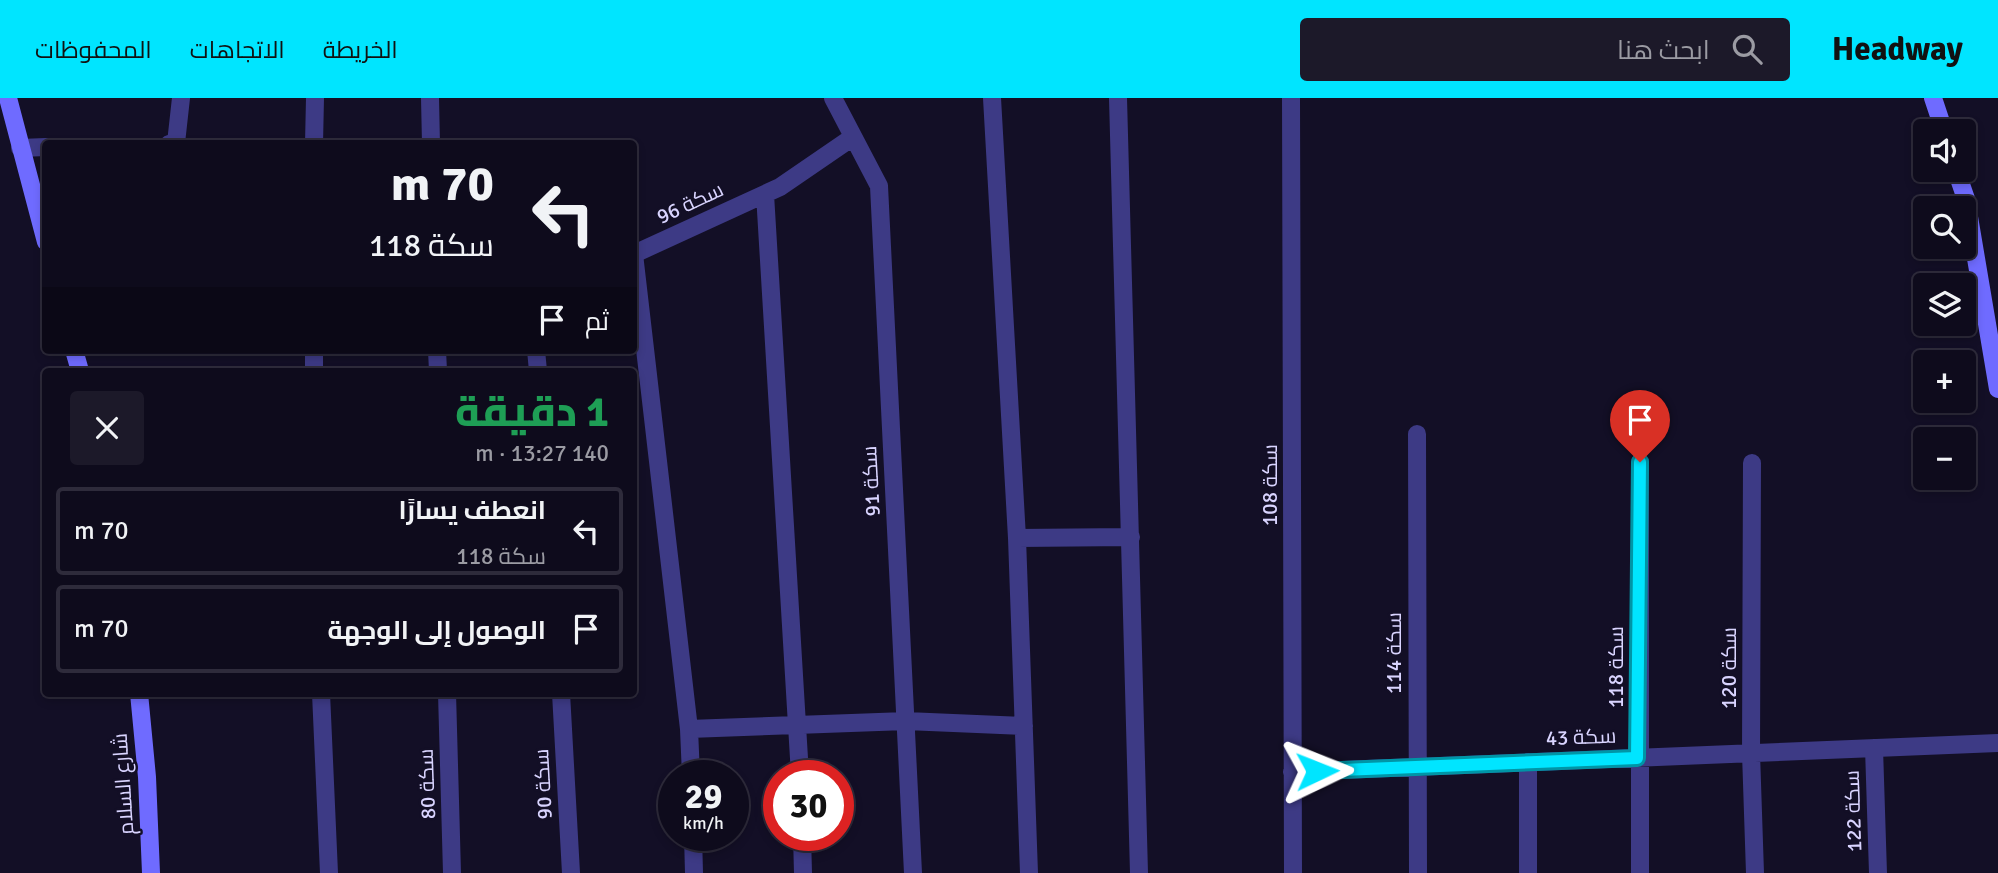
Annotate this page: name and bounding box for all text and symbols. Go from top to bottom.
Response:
search box [1300,18,1790,81]
text: Headway [1832,29,1963,70]
icon: search [1728,30,1766,68]
text: المحفوظات [35,35,152,65]
text: الاتجاهات [190,35,285,65]
text: الخريطة [323,35,398,65]
text: ابحث هنا [1617,35,1710,67]
map controls [1913,119,1976,490]
button: sound [1913,119,1976,182]
text: 70 m [391,154,494,214]
icon: left [518,168,609,259]
street label: سكة 96 [652,176,728,230]
button: search [1913,196,1976,259]
text: سكة 118 [369,226,494,265]
button: layers [1913,273,1976,336]
icon: arrive [533,301,571,339]
text: ثم [585,306,609,338]
button: + [1913,350,1976,413]
text: 1 دقيقة [455,387,609,438]
pin [1610,390,1670,462]
button: close [70,391,144,465]
icon: arrive [1621,401,1659,439]
button: − [1913,427,1976,490]
text: 140 m · 13:27 [475,439,609,468]
street label: سكة 108 [1257,444,1283,526]
street label: سكة 91 [856,445,886,517]
text: انعطف يسارًا [398,495,546,527]
icon: left [567,512,605,550]
text: 70 m [74,515,129,547]
text: سكة 118 [456,542,546,571]
icon: arrive [567,610,605,648]
street label: سكة 114 [1381,612,1407,694]
text: 70 m [74,613,129,645]
text: الوصول إلى الوجهة [327,615,546,647]
street label: سكة 118 [1603,626,1629,708]
street label: سكة 120 [1716,627,1742,709]
street label: سكة 43 [1545,723,1617,751]
street label: شارع السلام [106,732,141,836]
position arrow [1280,734,1354,808]
street label: سكة 80 [413,748,441,820]
street label: سكة 90 [528,748,558,820]
speed limit sign: 30 [763,760,854,851]
street label: سكة 122 [1839,770,1867,852]
text: 29 [685,775,722,818]
text: km/h [683,812,724,834]

